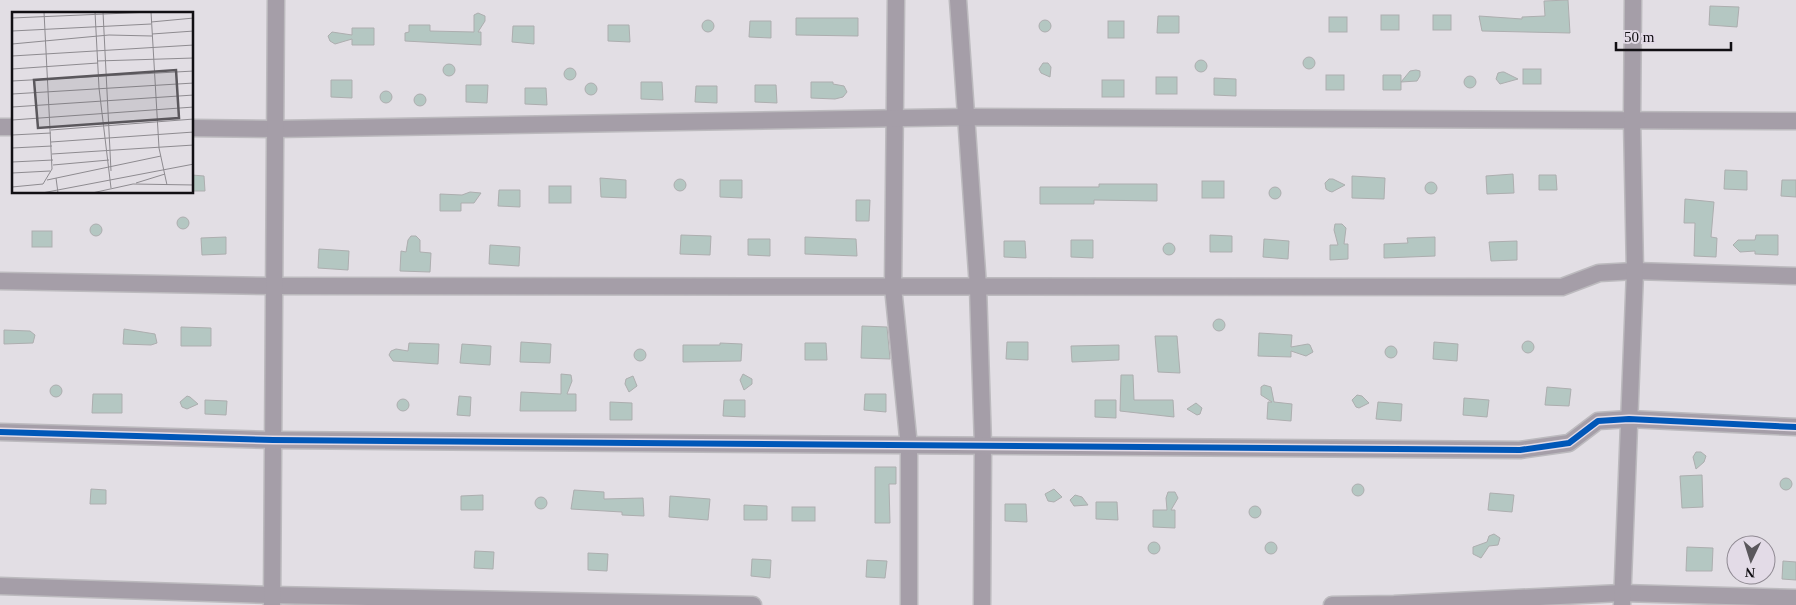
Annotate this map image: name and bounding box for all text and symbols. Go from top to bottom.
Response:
inset map [12,12,194,194]
scale bar [1616,20,1731,52]
text: 50 m [1624,29,1655,45]
north arrow [1726,535,1776,585]
text: N [1745,565,1756,580]

